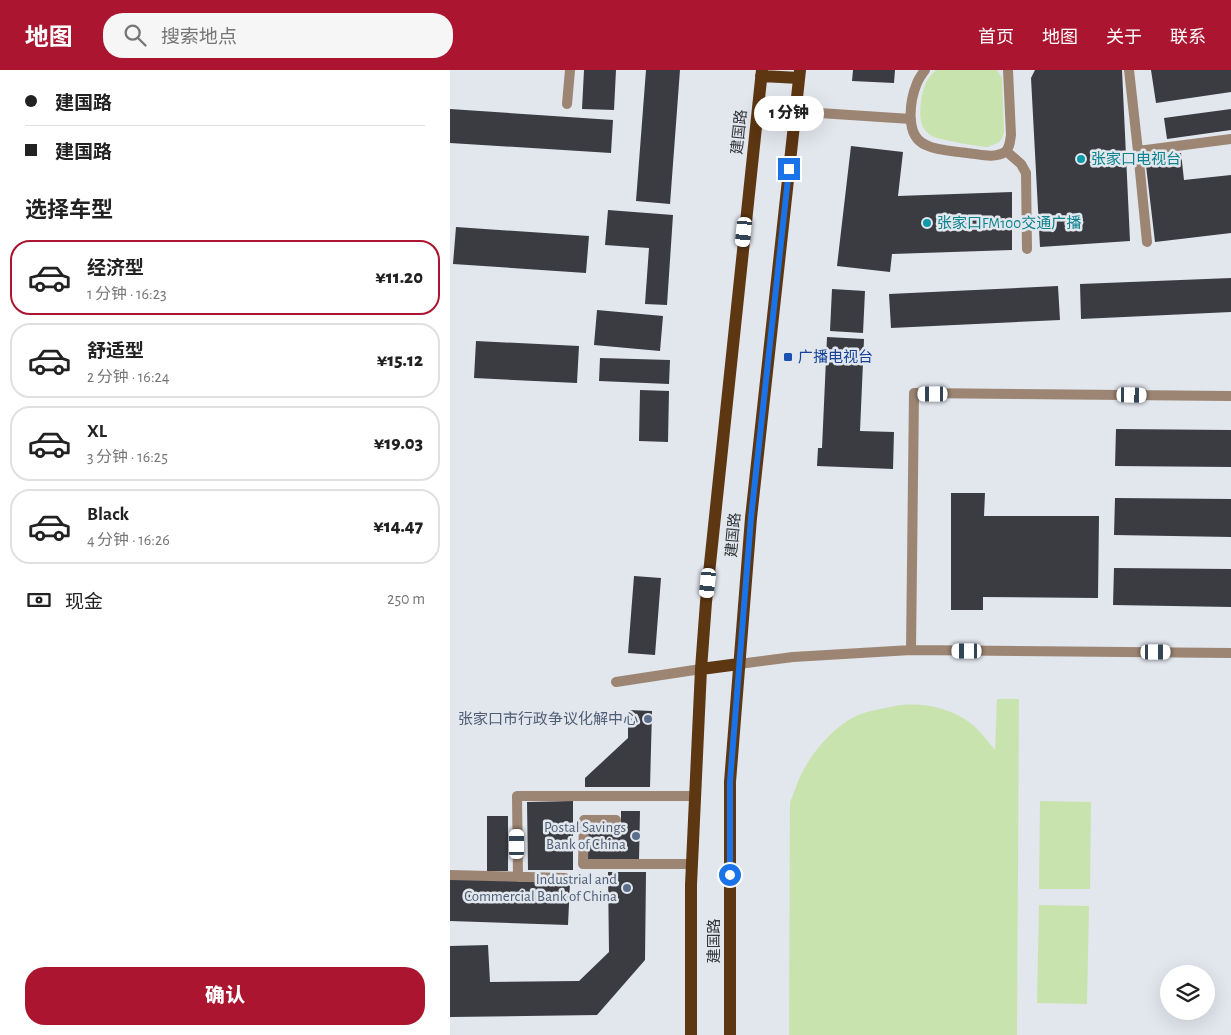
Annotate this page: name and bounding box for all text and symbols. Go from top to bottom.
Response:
search box [103,13,453,58]
icon: search [121,21,149,49]
text: 地图 [25,26,73,50]
text: 搜索地点 [161,28,237,47]
text: 首页 [978,29,1014,47]
text: 地图 [1042,29,1078,47]
text: 关于 [1106,29,1142,47]
text: 联系 [1170,29,1206,47]
text: 建国路 [55,94,112,113]
callout: 1 分钟 [754,97,824,132]
text: 1 分钟 [769,105,809,121]
street label: 建国路 [729,109,749,155]
text: 建国路 [55,143,112,162]
place label: 张家口电视台 [1091,151,1181,167]
marker: 张家口电视台 [1075,153,1087,165]
route end [778,158,800,180]
text: 选择车型 [25,199,113,221]
place label: 张家口FM100交通广播 [937,215,1081,231]
car [734,216,753,248]
marker: 张家口FM100交通广播 [921,217,933,229]
icon: car [27,255,72,300]
text: 经济型 [87,259,144,278]
text: ¥11.20 [375,268,423,287]
text: 1 分钟 · 16:23 [87,286,167,302]
icon: car [27,338,72,383]
text: 舒适型 [87,342,144,361]
place label: 广播电视台 [798,349,873,365]
text: ¥15.12 [377,351,423,370]
marker: 广播电视台 [782,351,794,363]
text: 2 分钟 · 16:24 [87,369,170,385]
car [918,387,948,402]
car [1116,387,1147,403]
icon: car [27,421,72,466]
text: XL [87,422,107,441]
text: ¥19.03 [374,434,423,453]
text: 3 分钟 · 16:25 [87,449,168,465]
icon: car [27,504,72,549]
text: Black [87,505,129,524]
street label: 建国路 [723,512,743,558]
text: ¥14.47 [373,517,423,536]
text: 4 分钟 · 16:26 [87,532,170,548]
car [698,567,717,599]
icon: cash [25,586,53,614]
text: 250 m [387,591,425,607]
text: 现金 [65,593,103,612]
car [952,644,982,659]
car [1141,645,1171,660]
place label: 张家口市行政争议化解中心 [458,710,638,727]
marker: 张家口市行政争议化解中心 [642,713,654,725]
place label: Postal Savings Bank of China [544,820,626,852]
car [509,829,524,859]
marker: Postal Savings Bank of China [630,830,642,842]
route start [719,864,741,886]
place label: Industrial and Commercial Bank of China [464,872,617,904]
marker: Industrial and Commercial Bank of China [621,882,633,894]
street label: 建国路 [706,918,722,964]
map controls [1160,965,1215,1020]
button: layers [1160,965,1215,1020]
button: 确认 [25,967,425,1025]

